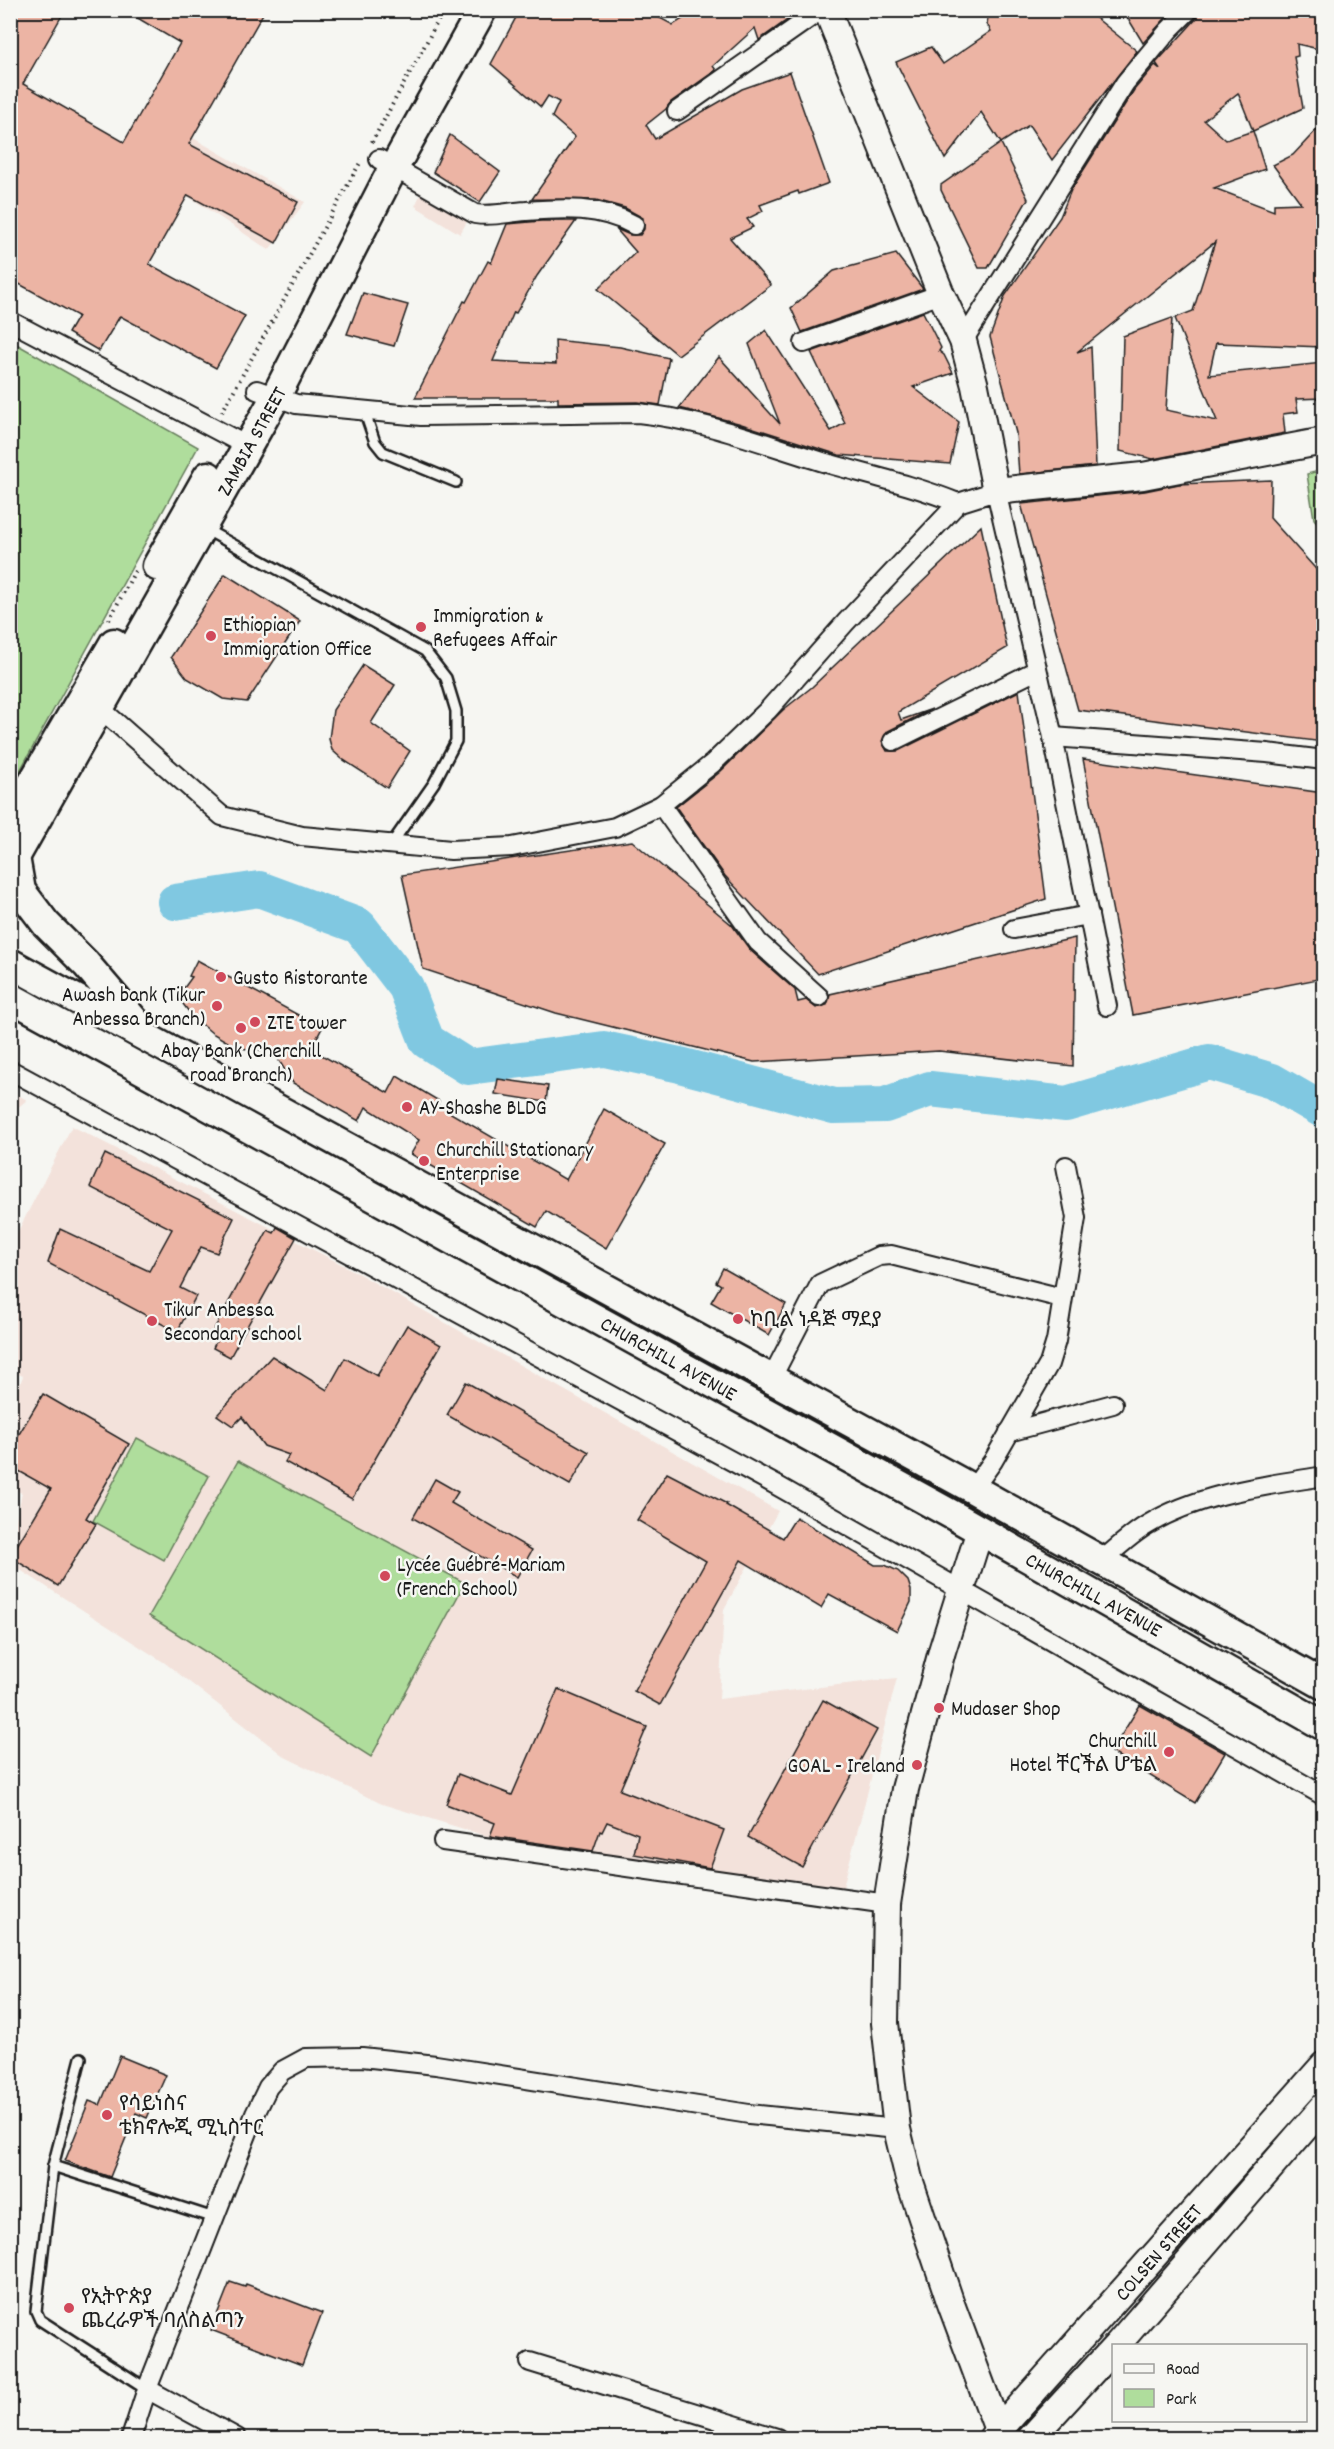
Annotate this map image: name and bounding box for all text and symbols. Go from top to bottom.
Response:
street label: ZAMBIA STREET [211,382,296,503]
place label: Immigration & Refugees Affair [433,603,558,657]
place label: Ethiopian Immigration Office [223,612,372,666]
marker: Immigration & Refugees Affair [414,620,428,634]
marker: Ethiopian Immigration Office [204,629,218,643]
place label: Gusto Ristorante [233,965,368,995]
marker: Gusto Ristorante [214,970,228,984]
place label: Awash bank (Tikur Anbessa Branch) [62,982,205,1036]
marker: Awash bank (Tikur Anbessa Branch) [210,999,224,1013]
place label: ZTE tower [267,1010,347,1040]
marker: ZTE tower [248,1015,262,1029]
marker: Abay Bank (Cherchill road Branch) [234,1021,248,1035]
place label: Abay Bank (Cherchill road Branch) [161,1038,321,1092]
place label: AY-Shashe BLDG [419,1095,547,1125]
marker: AY-Shashe BLDG [400,1100,414,1114]
place label: Churchill Stationary Enterprise [436,1137,594,1191]
marker: Churchill Stationary Enterprise [417,1154,431,1168]
place label: Tikur Anbessa Secondary school [164,1297,301,1351]
place label: ኮቢል ነዳጅ ማደያ [750,1307,882,1337]
street label: CHURCHILL AVENUE [594,1311,742,1411]
marker: ኮቢል ነዳጅ ማደያ [731,1312,745,1326]
marker: Tikur Anbessa Secondary school [145,1314,159,1328]
street label: CHURCHILL AVENUE [1019,1547,1167,1647]
place label: Lycée Guébré-Mariam (French School) [397,1552,566,1606]
marker: Lycée Guébré-Mariam (French School) [378,1569,392,1583]
place label: Mudaser Shop [951,1696,1061,1726]
marker: Mudaser Shop [932,1701,946,1715]
place label: Churchill Hotel ቸርችል ሆቴል [1009,1728,1157,1782]
marker: Churchill Hotel ቸርችል ሆቴል [1162,1745,1176,1759]
place label: GOAL - Ireland [788,1753,905,1783]
marker: GOAL - Ireland [910,1758,924,1772]
place label: የሳይነስና ቴክኖሎጂ ሚኒስተር [119,2091,264,2145]
marker: የሳይነስና ቴክኖሎጂ ሚኒስተር [100,2108,114,2122]
street label: COLSEN STREET [1109,2198,1211,2309]
place label: የኢትዮጵያ ጨረራዎች ባለስልጣን [81,2284,244,2338]
marker: የኢትዮጵያ ጨረራዎች ባለስልጣን [62,2301,76,2315]
legend [1112,2344,1307,2422]
text: Road [1166,2358,1200,2383]
text: Park [1166,2388,1197,2413]

